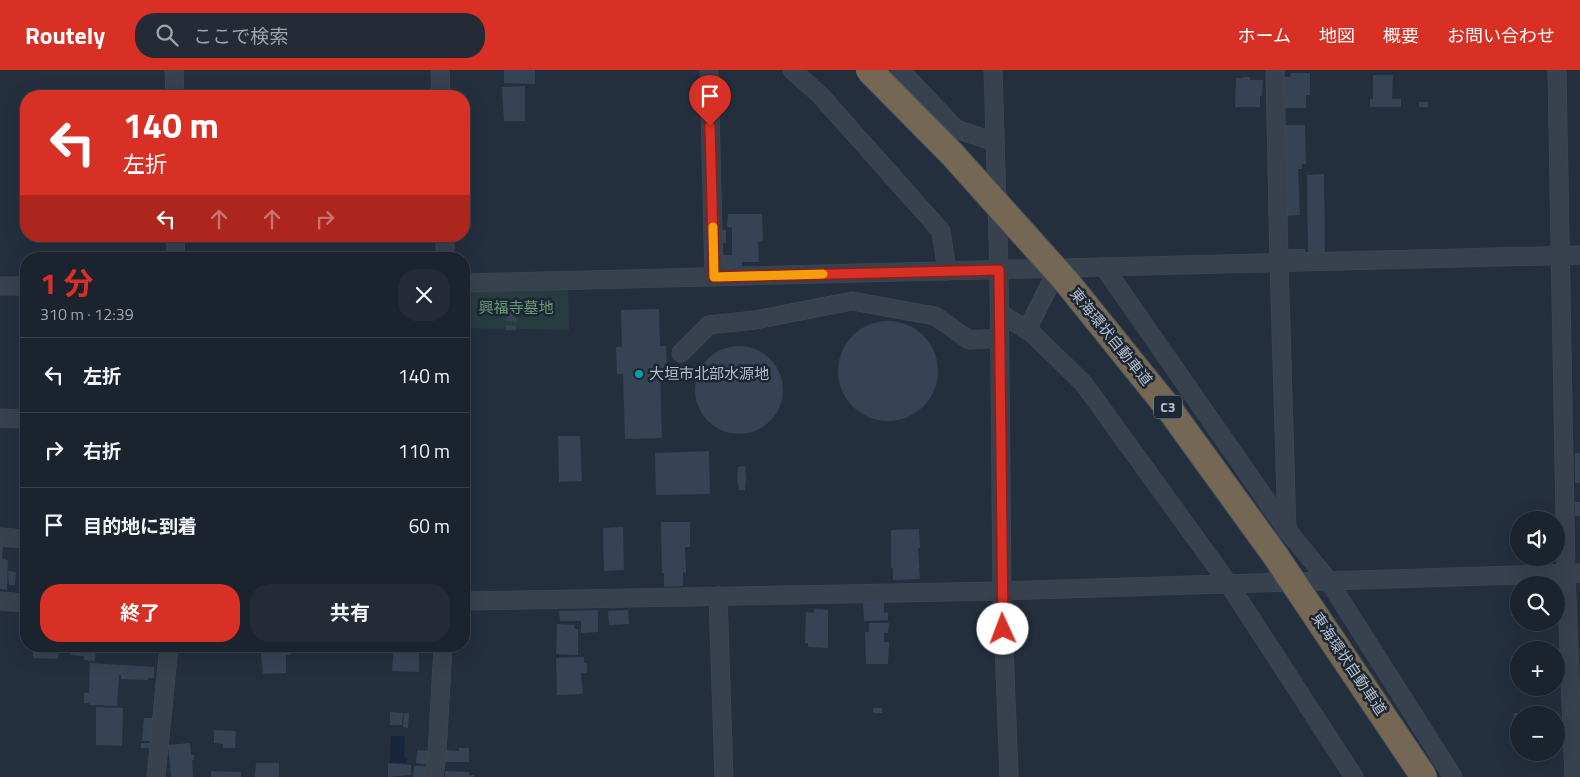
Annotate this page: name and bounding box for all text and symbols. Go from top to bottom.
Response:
search box [135,13,485,58]
text: Routely [25,17,105,53]
icon: search [153,21,181,49]
text: ここで検索 [193,21,288,50]
text: ホーム [1238,22,1291,49]
text: 地図 [1319,22,1355,49]
text: 概要 [1383,22,1419,49]
text: お問い合わせ [1447,22,1555,49]
pin [689,75,731,126]
icon: arrive [696,82,724,110]
text: 140 m [123,98,219,152]
icon: left [40,110,105,175]
text: 左折 [123,147,167,181]
icon: left [152,205,180,233]
icon: ahead [205,205,233,233]
icon: ahead [258,205,286,233]
icon: right [311,205,339,233]
text: 1 分 [40,260,93,306]
button: close [398,269,450,321]
street label: 東海環状自動車道 [1065,283,1158,391]
park label: 興福寺墓地 [478,296,554,319]
text: 310 m · 12:39 [40,302,134,326]
icon: left [40,361,68,389]
text: 左折 [83,361,121,390]
text: 140 m [398,361,450,390]
place label: 大垣市北部水源地 [649,362,769,385]
marker: 大垣市北部水源地 [633,368,645,380]
road number: C3 [1154,396,1182,418]
icon: right [40,436,68,464]
text: 右折 [83,436,121,465]
text: 110 m [398,436,450,465]
icon: arrive [40,511,68,539]
text: 目的地に到着 [83,511,197,540]
text: 60 m [409,511,450,540]
map controls [1510,511,1565,761]
button: sound [1510,511,1565,566]
button: search [1510,576,1565,631]
button: 終了 [40,584,240,642]
button: 共有 [250,584,450,642]
position arrow [976,602,1028,654]
street label: 東海環状自動車道 [1306,608,1393,720]
button: + [1510,641,1565,696]
button: − [1510,706,1565,761]

